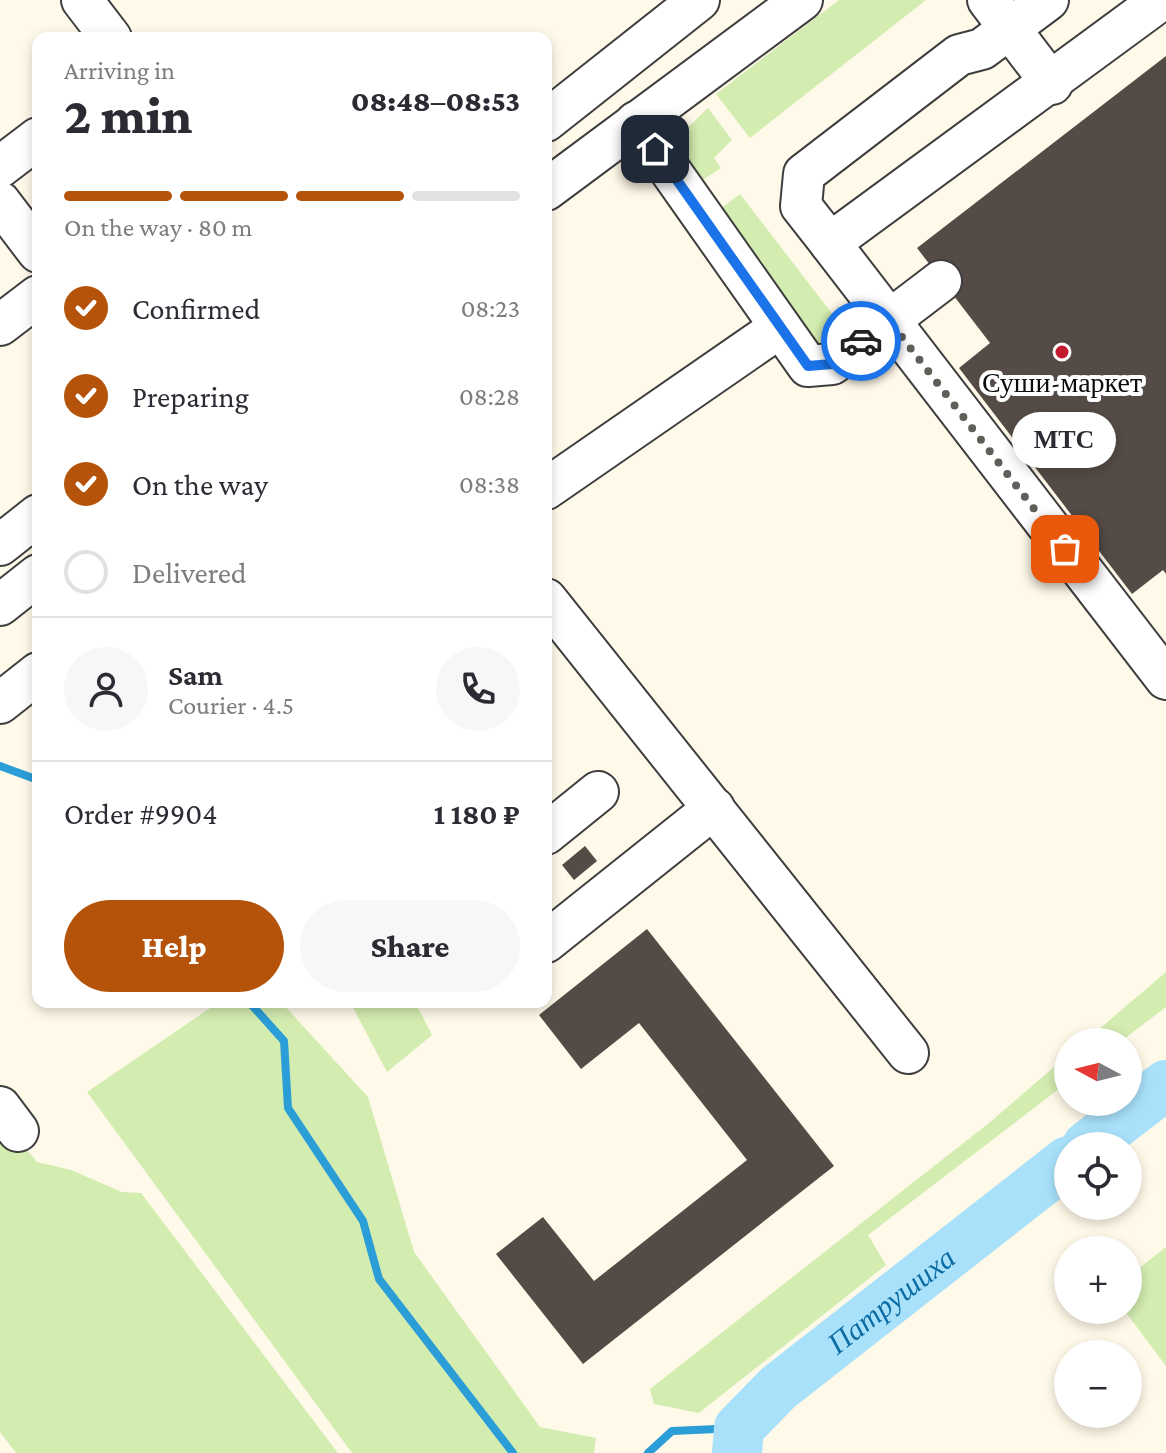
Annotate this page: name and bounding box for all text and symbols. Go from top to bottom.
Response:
text: Arriving in [64,56,175,85]
text: 08:48–08:53 [351,84,520,117]
text: 2 min [64,86,192,144]
pin [621,115,689,183]
icon: home [633,127,677,171]
text: On the way · 80 m [64,213,252,242]
icon: check [64,286,108,330]
text: Confirmed [132,292,260,325]
text: 08:23 [461,294,520,323]
courier [821,301,901,381]
icon: car [839,319,883,363]
marker: Суши-маркет [1053,343,1071,361]
place label: Суши-маркет [982,367,1142,398]
icon: check [64,374,108,418]
text: Preparing [132,380,249,413]
text: 08:28 [459,382,520,411]
callout: МТС [1013,413,1117,469]
text: МТС [1034,425,1094,454]
icon: check [64,462,108,506]
text: On the way [132,468,268,501]
text: 08:38 [459,470,520,499]
pin [1031,515,1099,583]
icon: bag [1043,527,1087,571]
text: Delivered [132,556,247,589]
button: person [64,647,148,731]
button: phone [436,647,520,731]
text: Sam [168,658,223,691]
text: Courier · 4.5 [168,691,294,720]
text: Order #9904 [64,797,218,830]
text: 1 180 ₽ [434,797,520,830]
button: Help [64,900,284,992]
button: Share [300,900,520,992]
north arrow [1054,1028,1142,1116]
map controls [1054,1028,1142,1428]
button: locate [1054,1132,1142,1220]
button: + [1054,1236,1142,1324]
water label: Патрушиха [820,1240,961,1360]
button: − [1054,1340,1142,1428]

